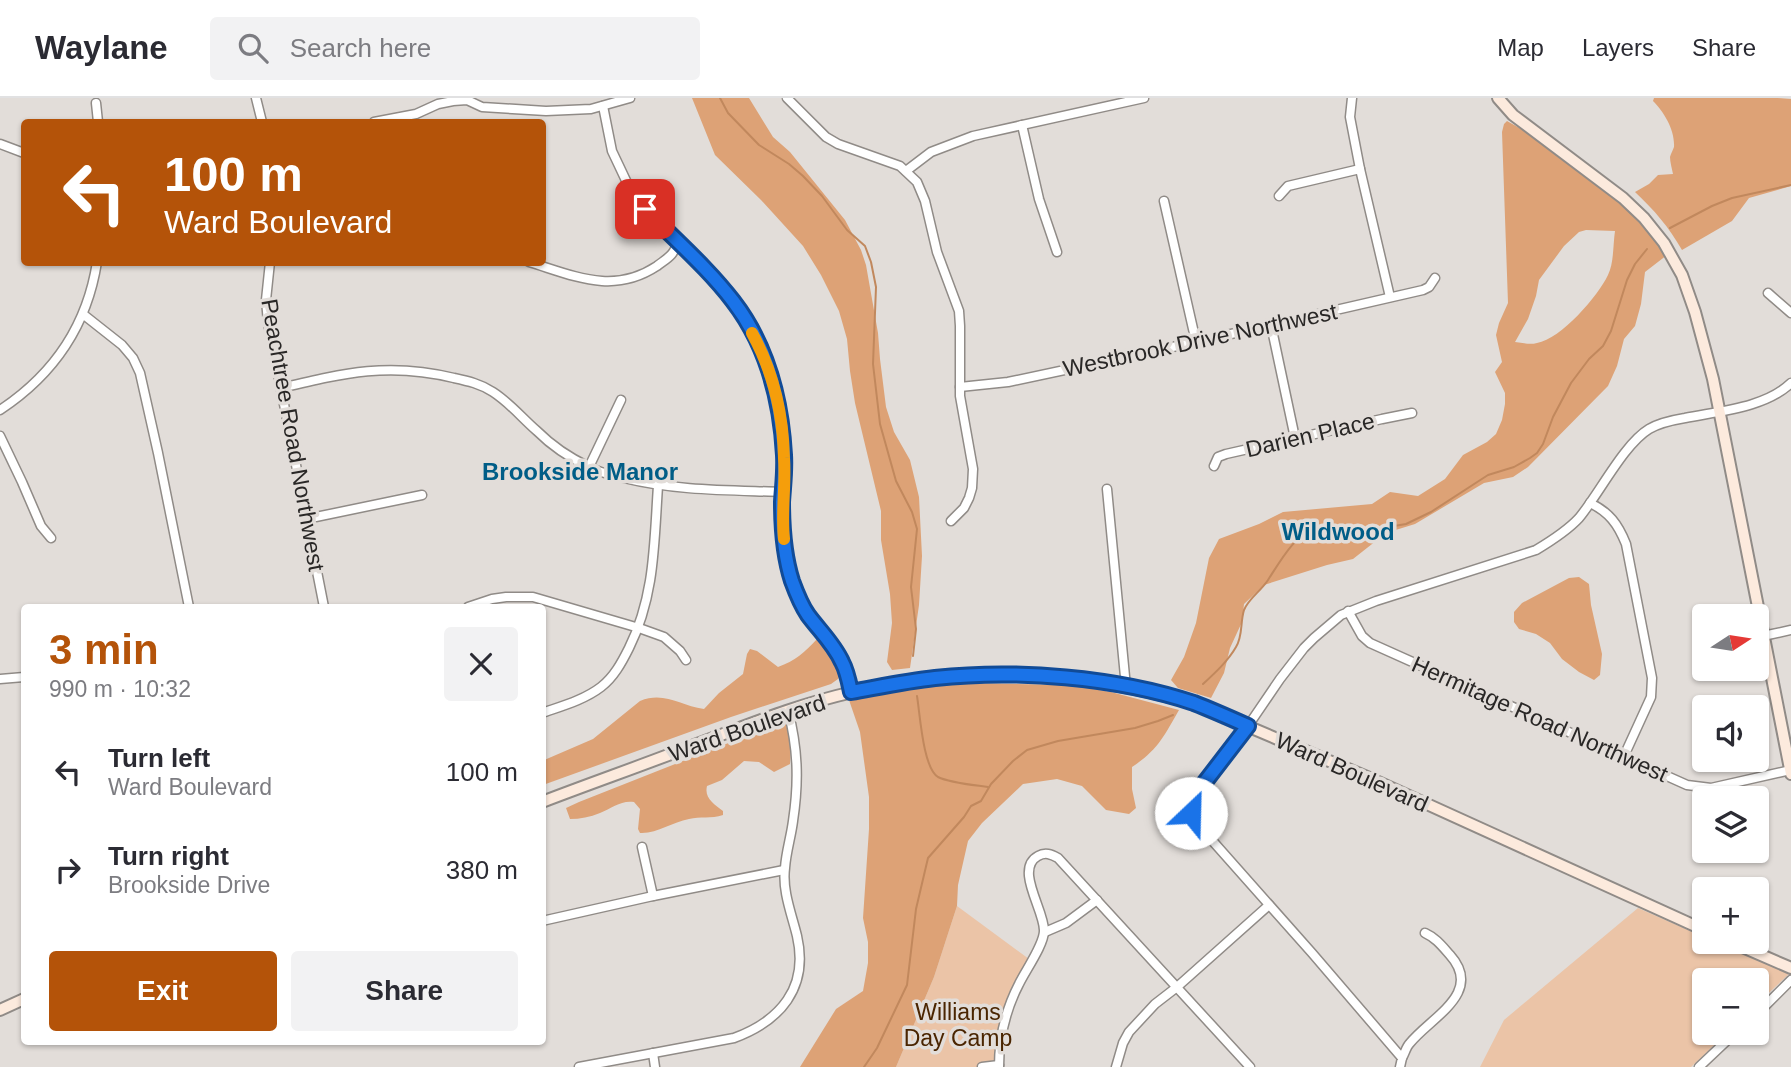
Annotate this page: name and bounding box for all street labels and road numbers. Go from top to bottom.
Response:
street label: Peachtree Road Northwest [256,297,330,574]
street label: Westbrook Drive Northwest [1061,298,1340,382]
street label: Darien Place [1243,408,1377,462]
street label: Hermitage Road Northwest [1408,651,1673,788]
street label: Ward Boulevard [665,689,829,767]
street label: Ward Boulevard [1272,727,1432,817]

